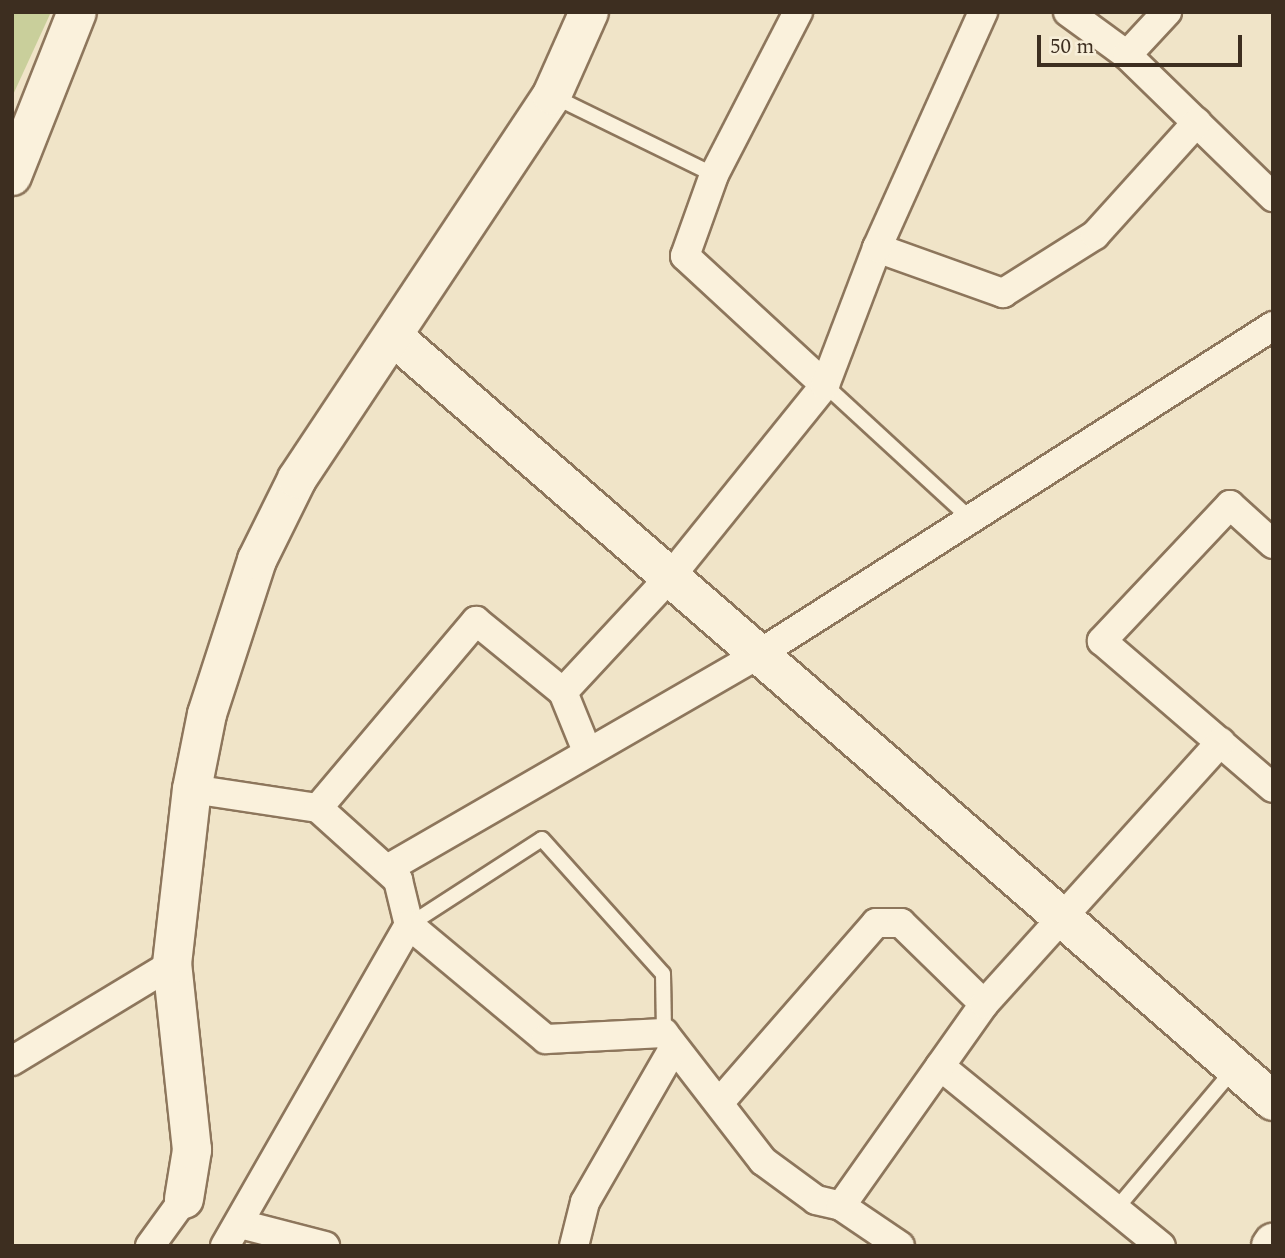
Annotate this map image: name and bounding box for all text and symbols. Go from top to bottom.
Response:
scale bar [1040,21,1245,65]
text: 50 m [1050,31,1094,63]

